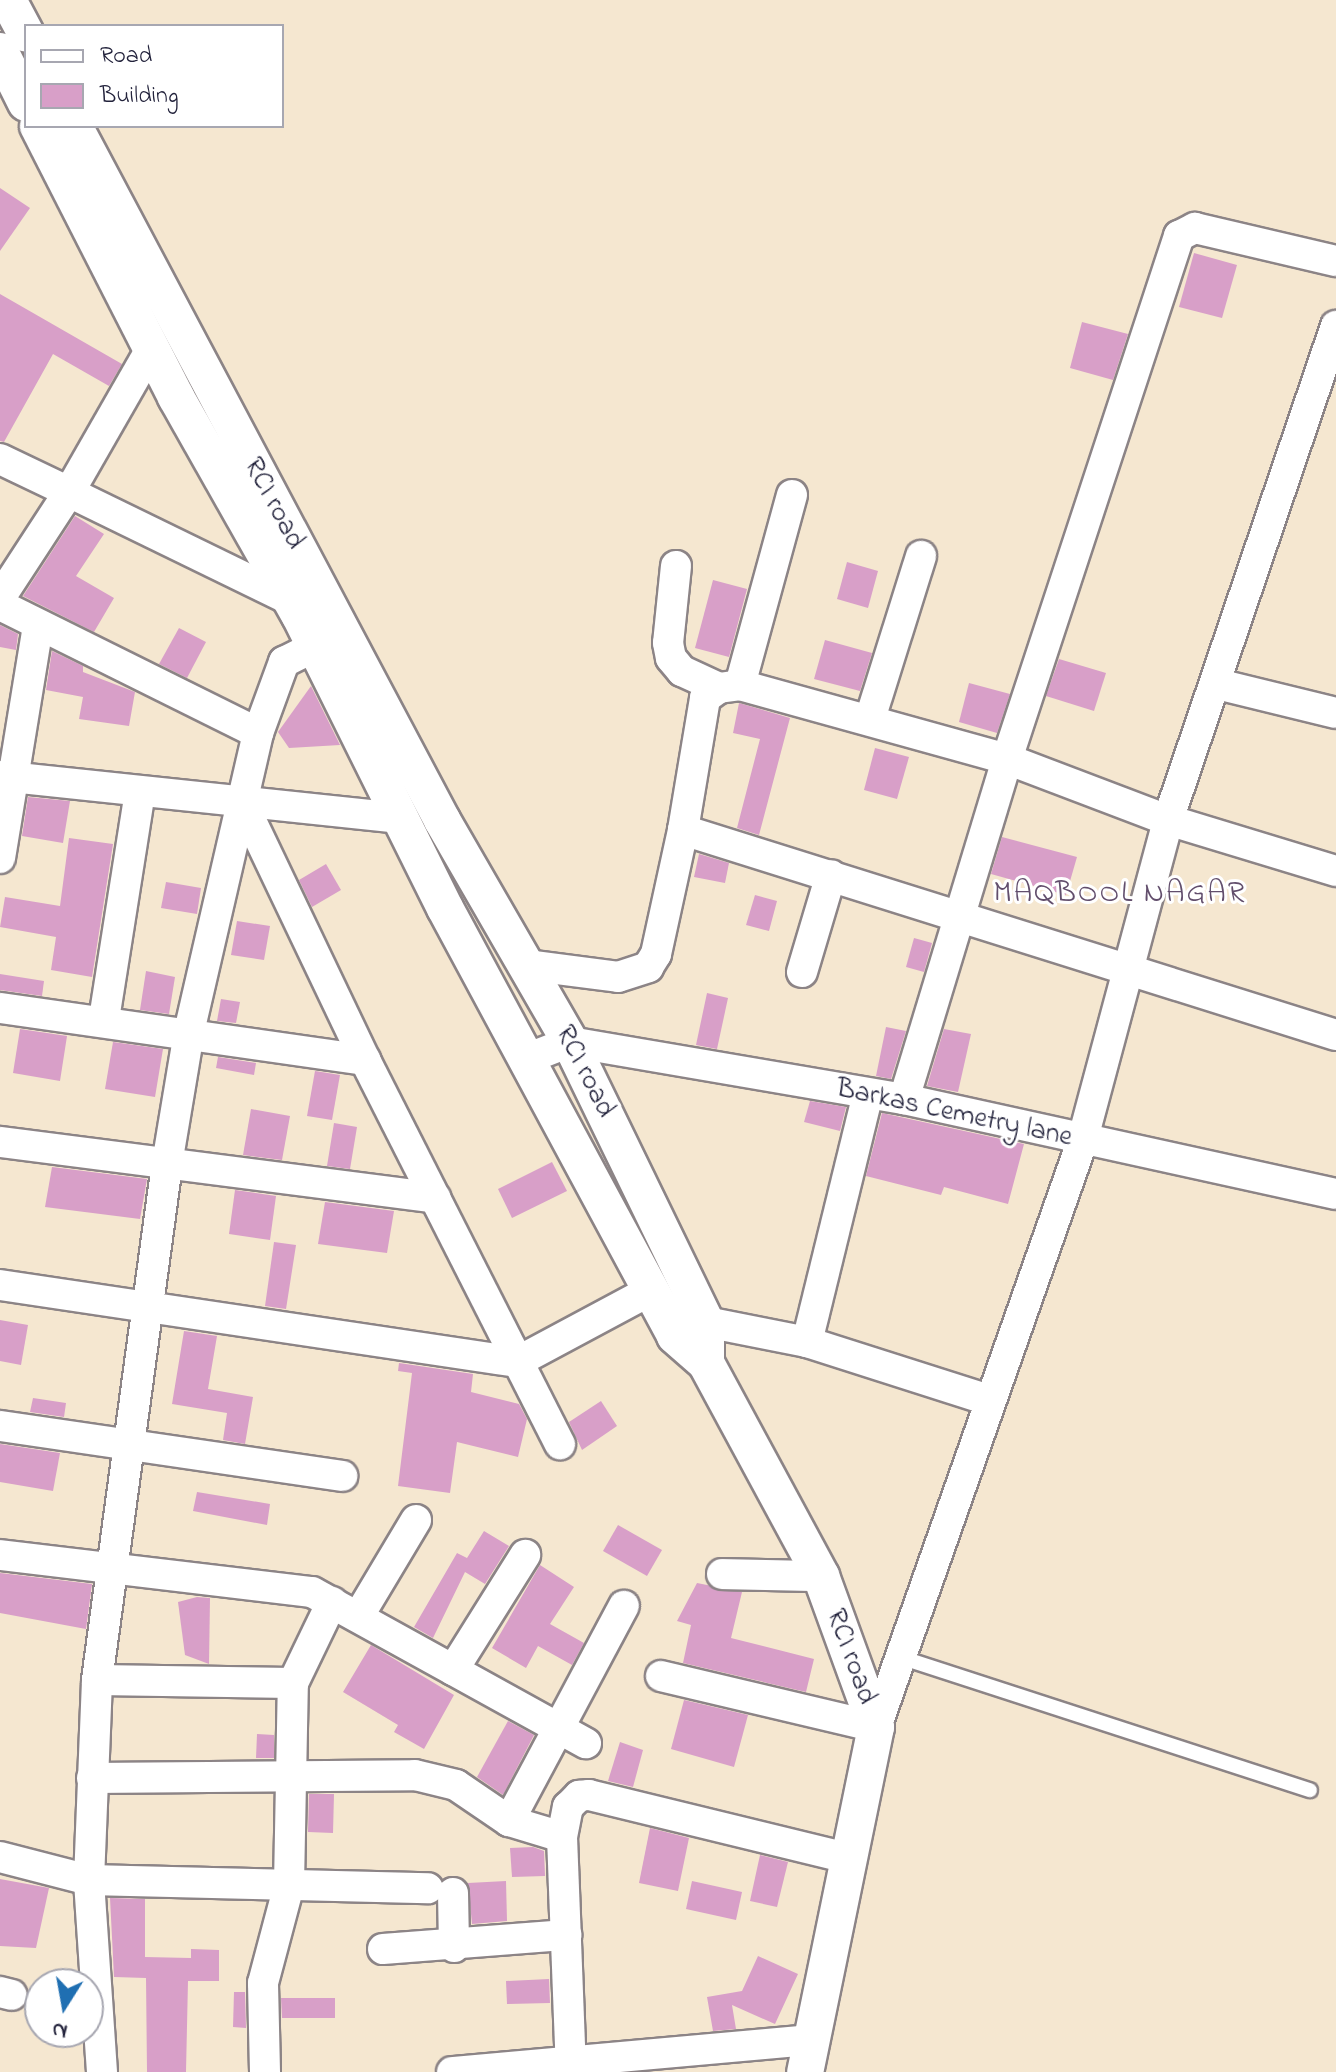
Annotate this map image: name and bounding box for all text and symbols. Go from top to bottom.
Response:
legend [24,24,284,128]
text: Road [100,39,152,74]
text: Building [100,79,179,114]
street label: RCI road [235,452,311,556]
district label: MAQBOOL NAGAR [994,876,1246,912]
street label: RCI road [547,1020,621,1124]
street label: Barkas Cemetry lane [833,1073,1075,1155]
street label: RCI road [817,1605,883,1709]
north arrow [24,1968,104,2048]
text: N [49,2012,70,2047]

